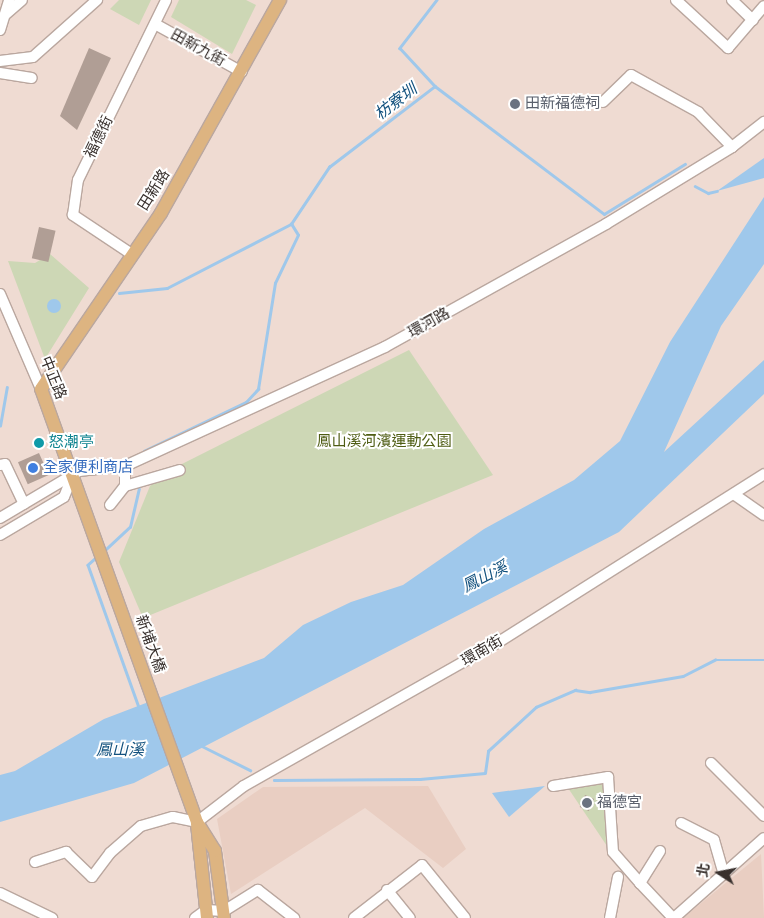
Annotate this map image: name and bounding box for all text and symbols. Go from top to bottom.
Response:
street label: 田新九街 [167,26,229,70]
water label: 枋寮圳 [371,80,421,124]
place label: 田新福德祠 [525,95,600,113]
marker: 田新福德祠 [509,98,521,110]
street label: 福德街 [81,113,117,161]
street label: 田新路 [134,166,174,214]
street label: 環河路 [405,304,453,342]
street label: 中正路 [36,354,70,402]
park label: 鳳山溪河濱運動公園 [317,433,451,451]
place label: 怒潮亭 [49,434,94,452]
marker: 怒潮亭 [33,437,45,449]
place label: 全家便利商店 [43,459,133,477]
marker: 全家便利商店 [27,462,39,474]
water label: 鳳山溪 [459,558,511,596]
street label: 新埔大橋 [131,613,169,675]
street label: 環南街 [458,632,506,670]
water label: 鳳山溪 [96,740,144,760]
place label: 福德宮 [597,794,642,812]
marker: 福德宮 [581,797,593,809]
north arrow [694,848,744,898]
text: 北 [693,861,715,879]

